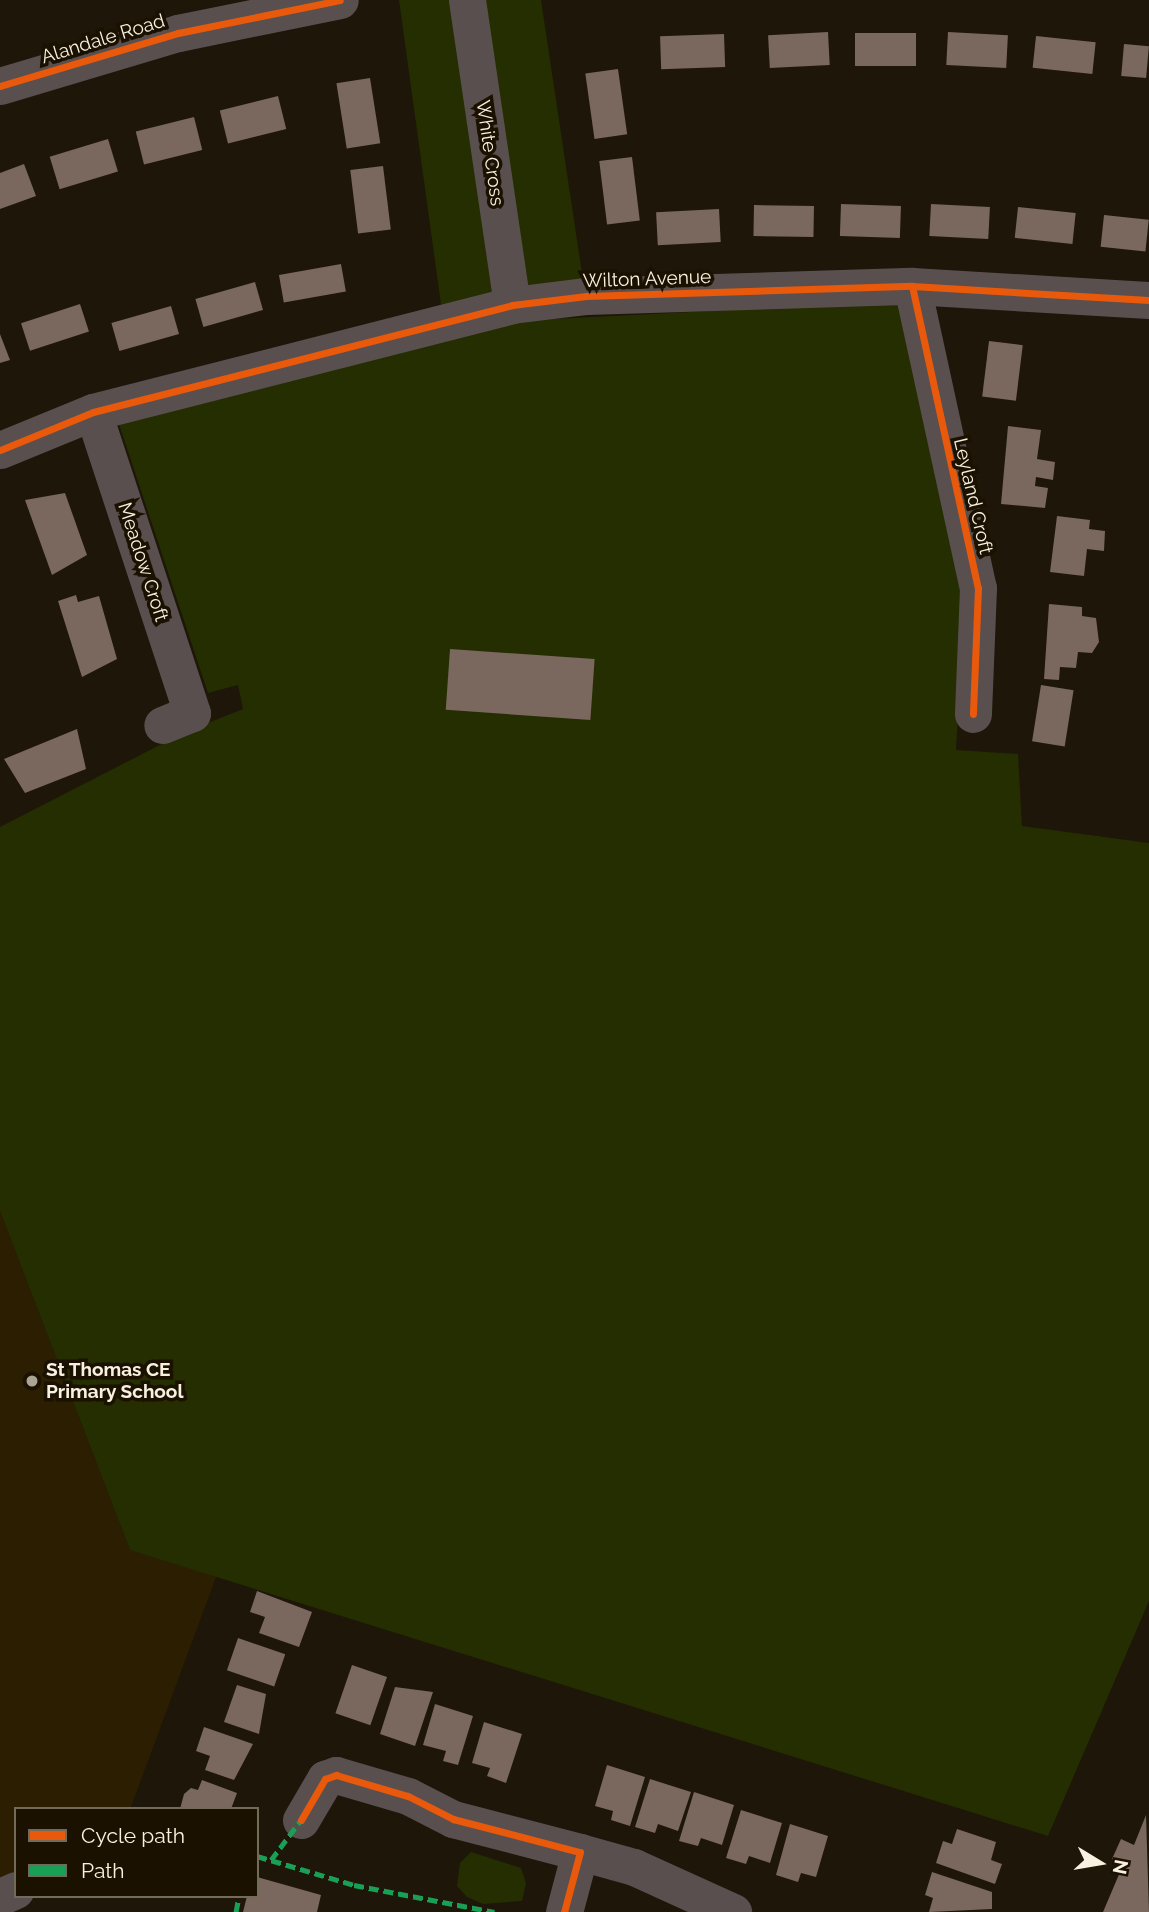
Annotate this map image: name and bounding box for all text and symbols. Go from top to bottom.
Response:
street label: Alandale Road [38,9,168,69]
street label: White Cross [471,99,509,207]
street label: Wilton Avenue [582,265,712,293]
street label: Leyland Croft [949,436,997,556]
street label: Meadow Croft [113,499,173,625]
place label: St Thomas CE Primary School [46,1359,184,1403]
marker: St Thomas CE Primary School [24,1373,40,1389]
legend [14,1807,259,1898]
text: Cycle path [81,1823,185,1848]
north arrow [1065,1828,1135,1898]
text: Path [81,1858,125,1883]
text: N [1108,1858,1133,1876]

